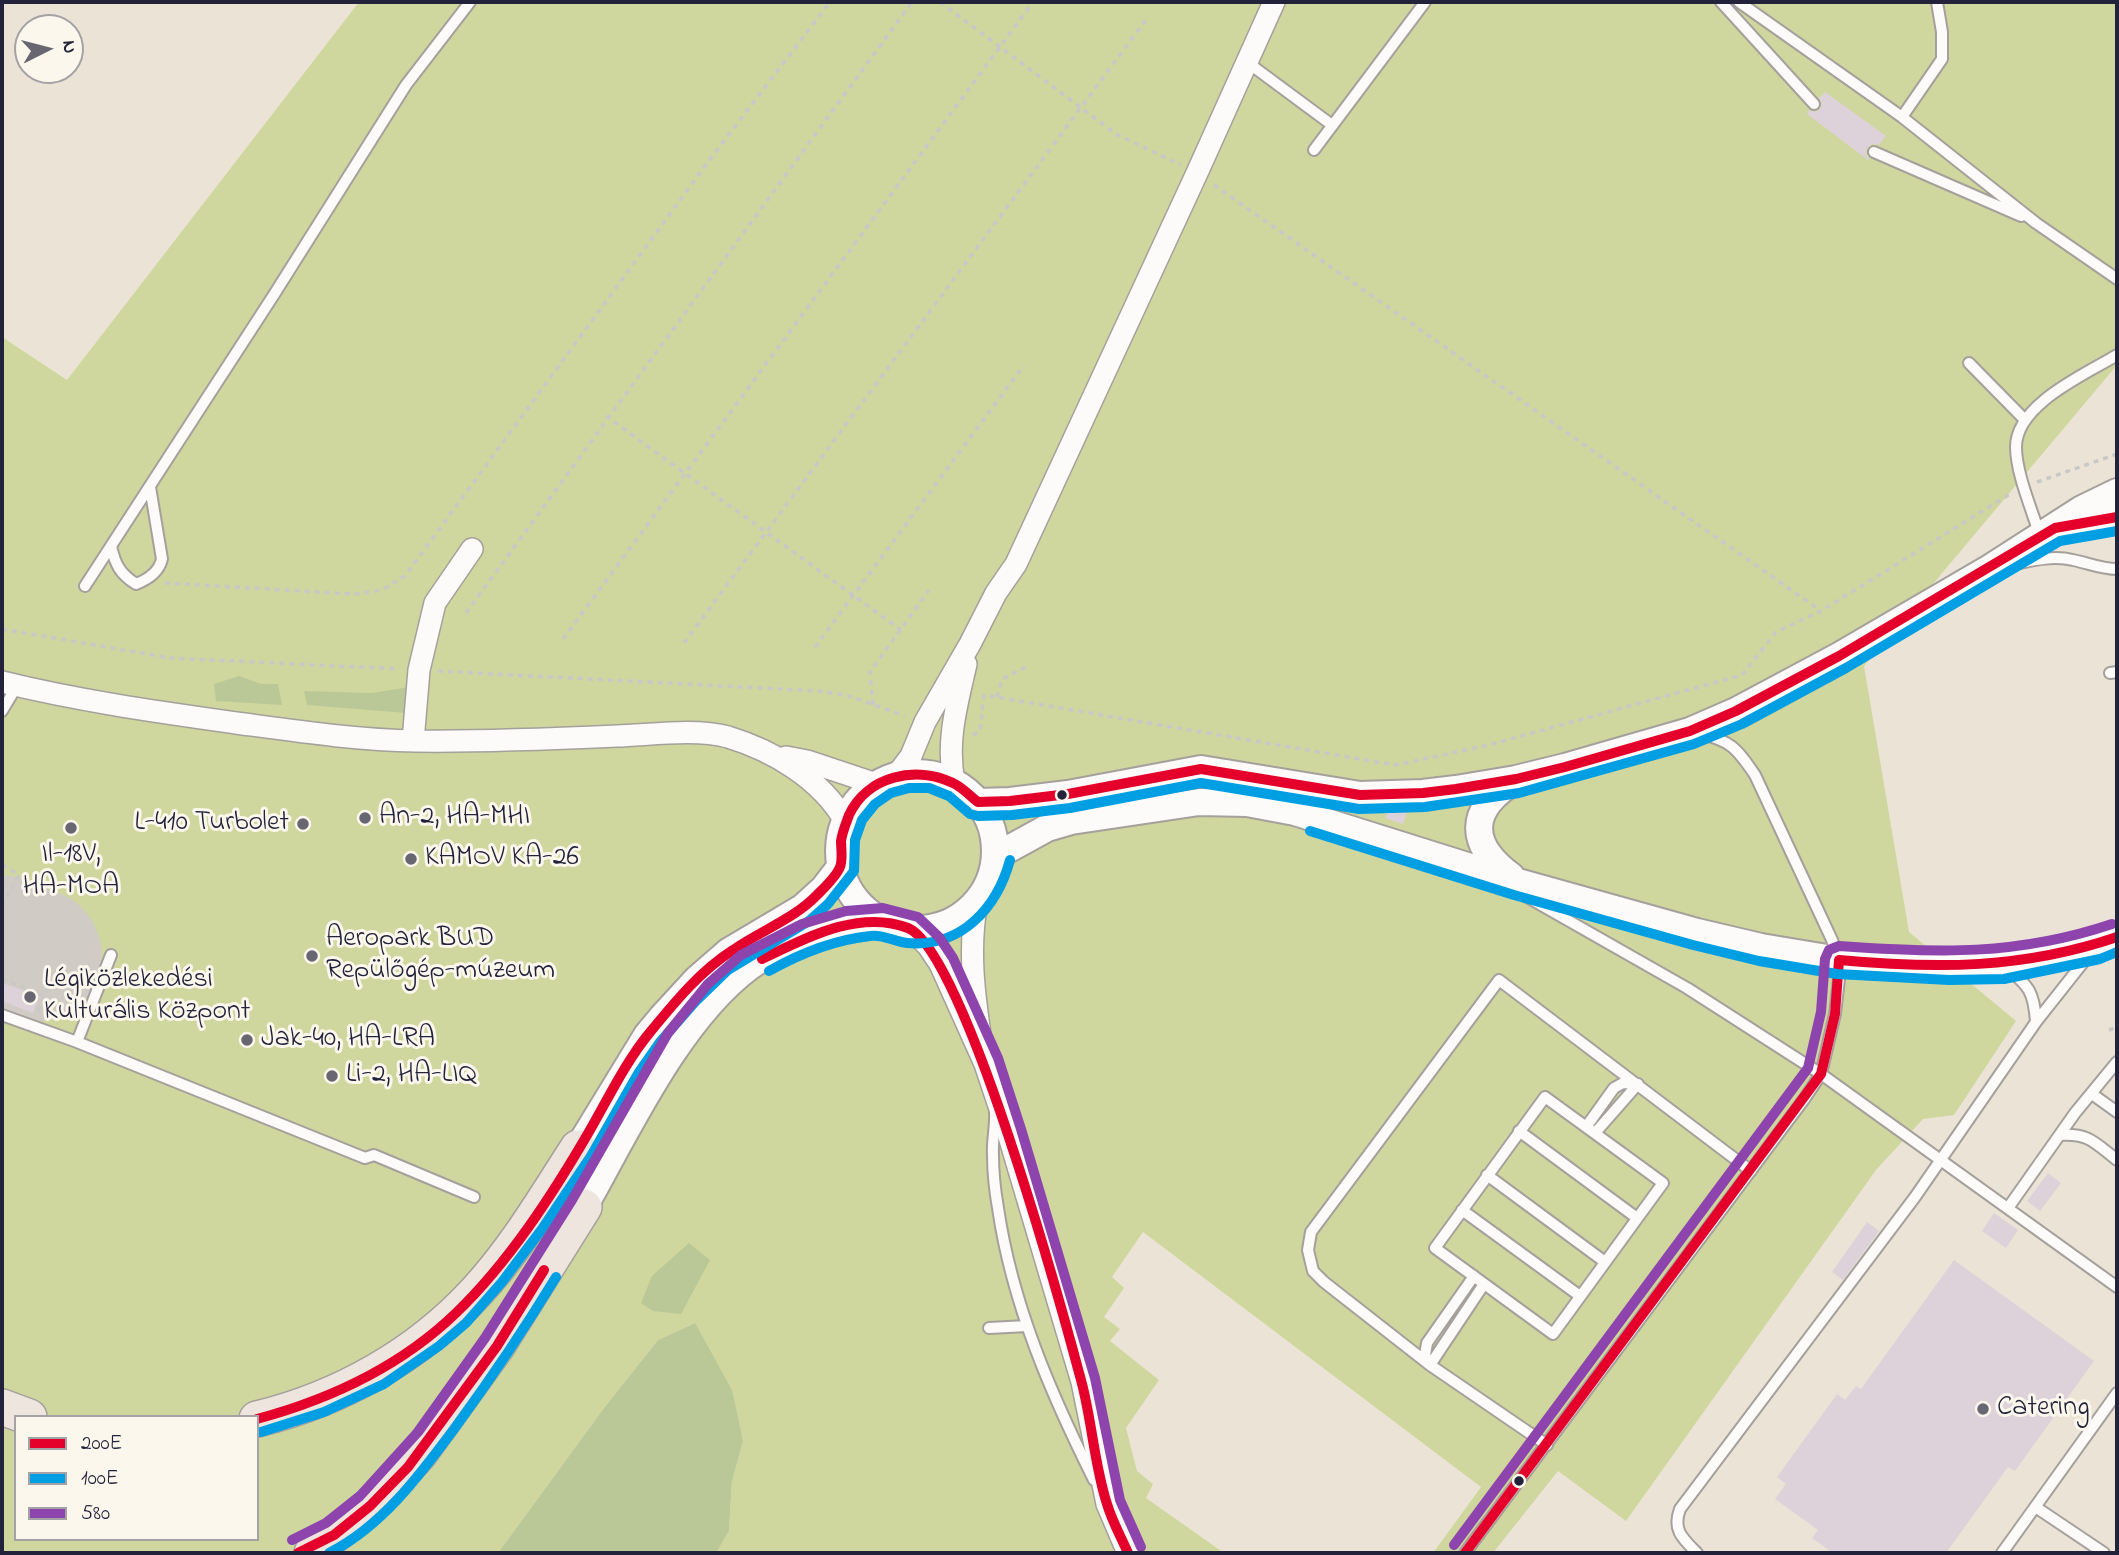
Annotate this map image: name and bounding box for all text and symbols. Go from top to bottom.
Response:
north arrow [14,14,84,84]
text: N [54,39,82,55]
unlabelled marker [1055,788,1069,802]
place label: An-2, HA-MHI [379,801,530,835]
place label: L-410 Turbolet [134,807,289,841]
marker: An-2, HA-MHI [357,810,373,826]
marker: L-410 Turbolet [295,816,311,832]
marker: Il-18V, HA-MOA [63,820,79,836]
place label: Il-18V, HA-MOA [23,839,119,905]
place label: KAMOV KA-26 [425,842,579,876]
marker: KAMOV KA-26 [403,851,419,867]
place label: Aeropark BUD Repülőgép-múzeum [326,923,555,989]
marker: Aeropark BUD Repülőgép-múzeum [304,948,320,964]
place label: Légiközlekedési Kulturális Központ [44,964,250,1030]
marker: Légiközlekedési Kulturális Központ [22,989,38,1005]
place label: Jak-40, HA-LRA [261,1023,435,1057]
marker: Jak-40, HA-LRA [239,1032,255,1048]
place label: Li-2, HA-LIQ [346,1059,477,1093]
marker: Li-2, HA-LIQ [324,1068,340,1084]
place label: Catering [1997,1392,2090,1426]
marker: Catering [1975,1401,1991,1417]
legend [14,1415,259,1541]
text: 200E [81,1429,122,1459]
text: 100E [81,1464,119,1494]
unlabelled marker [1512,1474,1526,1488]
text: 580 [81,1499,110,1529]

